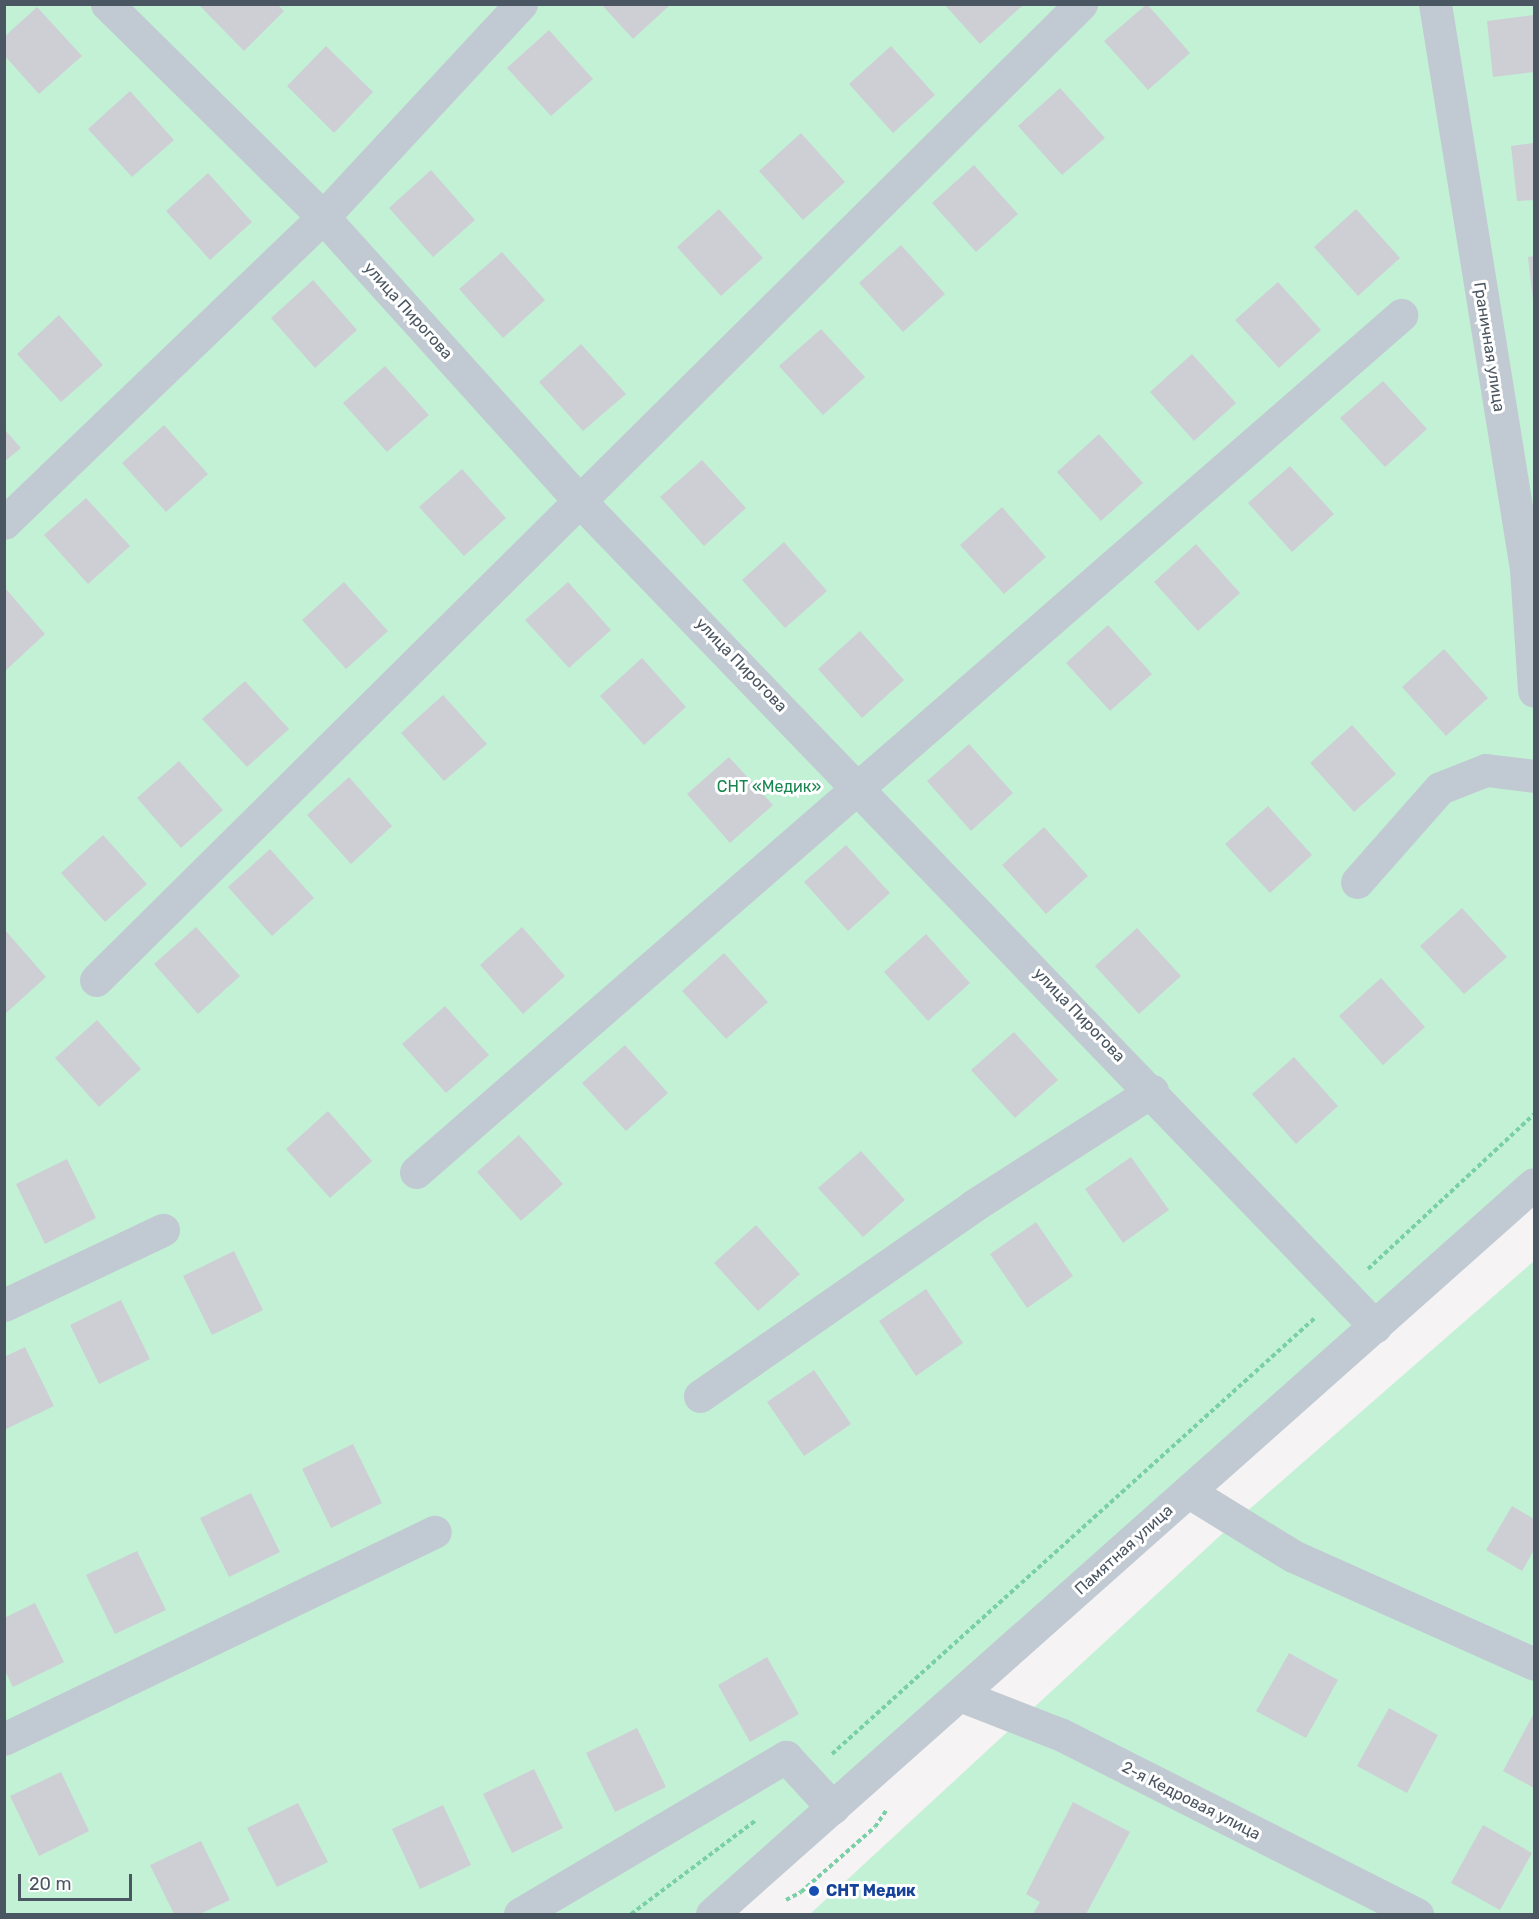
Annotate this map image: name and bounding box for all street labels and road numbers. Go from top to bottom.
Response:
street label: улица Пирогова [360,259,456,363]
street label: Граничная улица [1469,281,1509,413]
street label: улица Пирогова [691,614,791,716]
street label: улица Пирогова [1029,964,1129,1066]
street label: Памятная улица [1071,1501,1177,1599]
street label: 2-я Кедровая улица [1119,1758,1263,1844]

